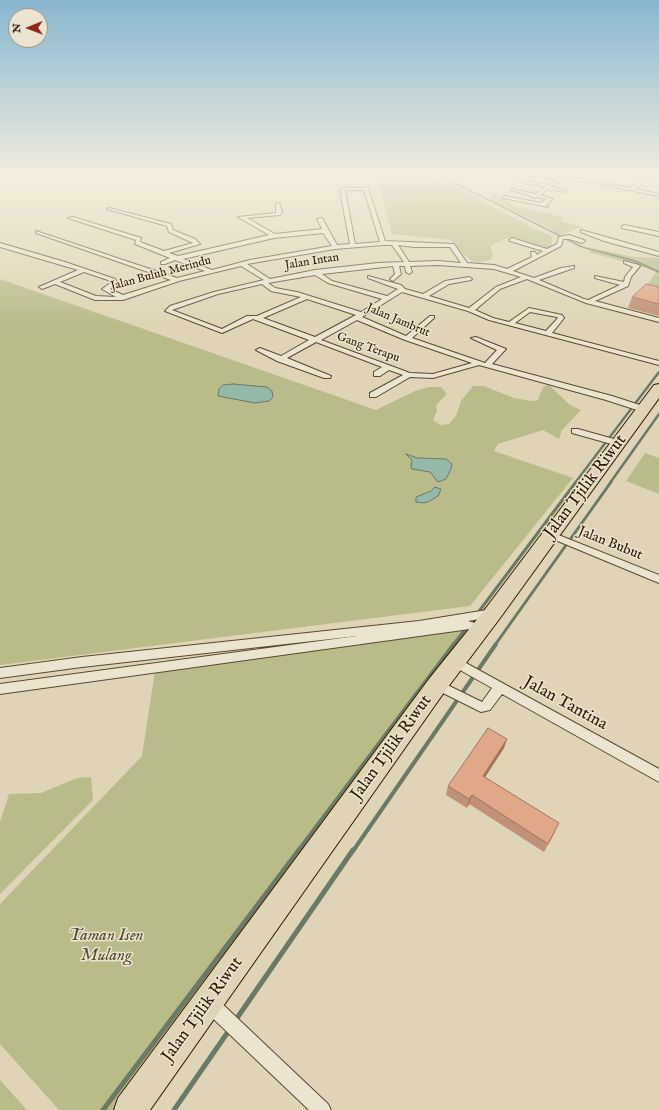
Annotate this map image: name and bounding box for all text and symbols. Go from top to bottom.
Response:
north arrow [8,8,48,48]
text: N [10,23,24,33]
street label: Jalan Intan [284,251,340,273]
street label: Jalan Buluh Merindu [109,254,213,294]
street label: Jalan Jambrut [364,301,432,341]
street label: Gang Terapu [335,330,401,366]
street label: Jalan Tjilik Riwut [540,431,632,543]
street label: Jalan Bubut [575,524,645,564]
street label: Jalan Tantina [519,673,611,735]
street label: Jalan Tjilik Riwut [347,692,437,804]
park label: Taman Isen Mulang [68,927,144,967]
street label: Jalan Tjilik Riwut [158,954,248,1066]

